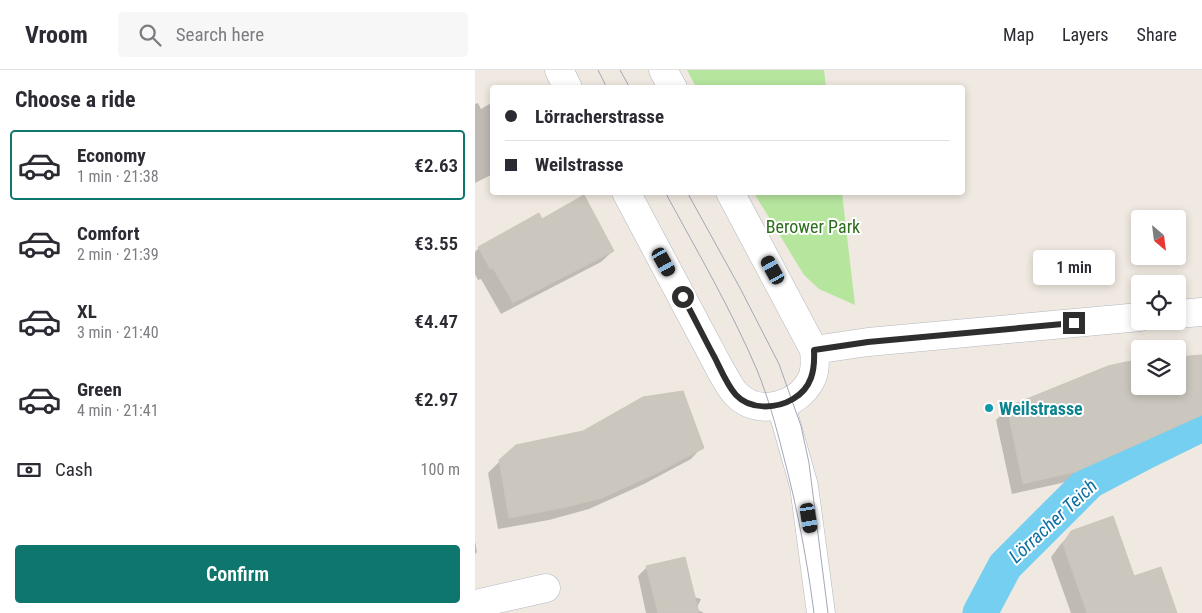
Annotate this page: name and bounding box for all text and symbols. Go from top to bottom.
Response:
search box [118,12,468,57]
text: Vroom [25,21,88,49]
icon: search [136,21,164,49]
text: Search here [176,23,264,46]
text: Map [1003,24,1034,45]
text: Layers [1062,24,1109,45]
text: Share [1137,24,1177,45]
text: Choose a ride [15,87,136,112]
text: Lörracherstrasse [535,105,664,128]
icon: car [17,143,62,188]
text: Economy [77,144,146,167]
text: Weilstrasse [535,153,623,176]
text: €2.63 [414,154,458,177]
text: 1 min · 21:38 [77,167,159,186]
north arrow [1131,210,1186,265]
map controls [1131,210,1186,395]
park label: Berower Park [766,216,860,237]
icon: car [17,221,62,266]
text: Comfort [77,222,140,245]
text: €3.55 [414,232,458,255]
text: 2 min · 21:39 [77,245,159,264]
car [650,245,677,279]
callout: 1 min [1033,250,1115,286]
car [759,253,786,287]
text: 1 min [1056,258,1092,277]
button: locate [1131,275,1186,330]
route start [672,286,694,308]
icon: car [17,299,62,344]
text: XL [77,300,97,323]
text: €4.47 [414,310,458,333]
route end [1063,312,1085,334]
text: 3 min · 21:40 [77,323,159,342]
button: layers [1131,340,1186,395]
icon: car [17,377,62,422]
text: Green [77,378,122,401]
text: €2.97 [414,388,458,411]
place label: Weilstrasse [999,398,1083,419]
text: 4 min · 21:41 [77,401,159,420]
marker: Weilstrasse [983,402,995,414]
icon: cash [15,456,43,484]
text: Cash [55,458,93,481]
text: 100 m [421,460,460,479]
water label: Lörracher Teich [1004,474,1102,568]
car [799,502,818,534]
button: Confirm [15,545,460,603]

